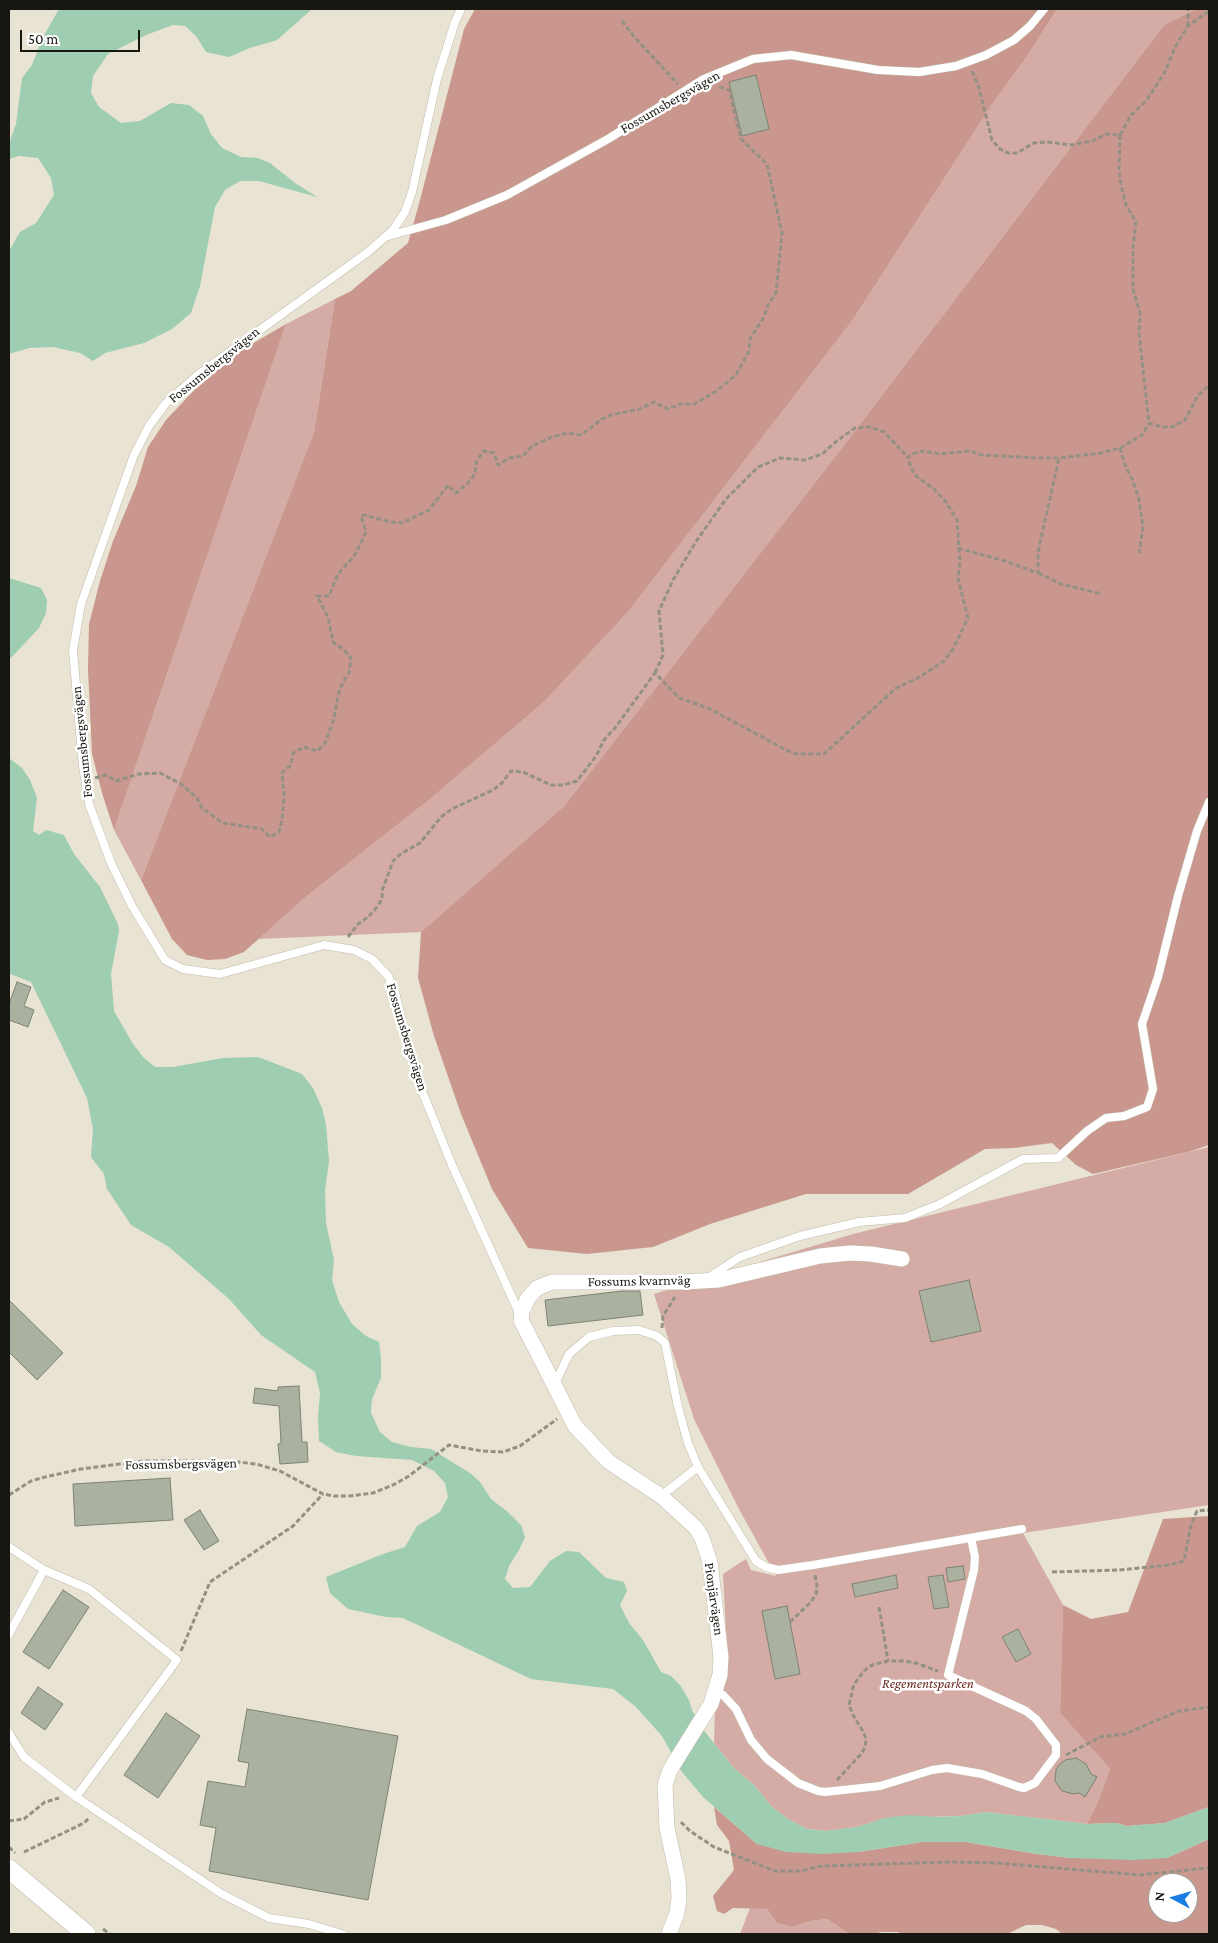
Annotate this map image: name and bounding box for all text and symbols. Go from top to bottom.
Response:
scale bar [22,20,142,52]
text: 50 m [28,31,58,47]
street label: Fossumsbergsvägen [617,67,723,137]
street label: Fossumsbergsvägen [165,323,263,407]
street label: Fossumsbergsvägen [68,685,96,799]
street label: Fossumsbergsvägen [383,981,431,1093]
street label: Fossums kvarnväg [588,1272,690,1290]
street label: Fossumsbergsvägen [125,1455,237,1473]
street label: Pionjärvägen [701,1562,727,1636]
park label: Regementsparken [882,1676,974,1692]
north arrow [1148,1873,1198,1923]
text: N [1151,1891,1168,1902]

